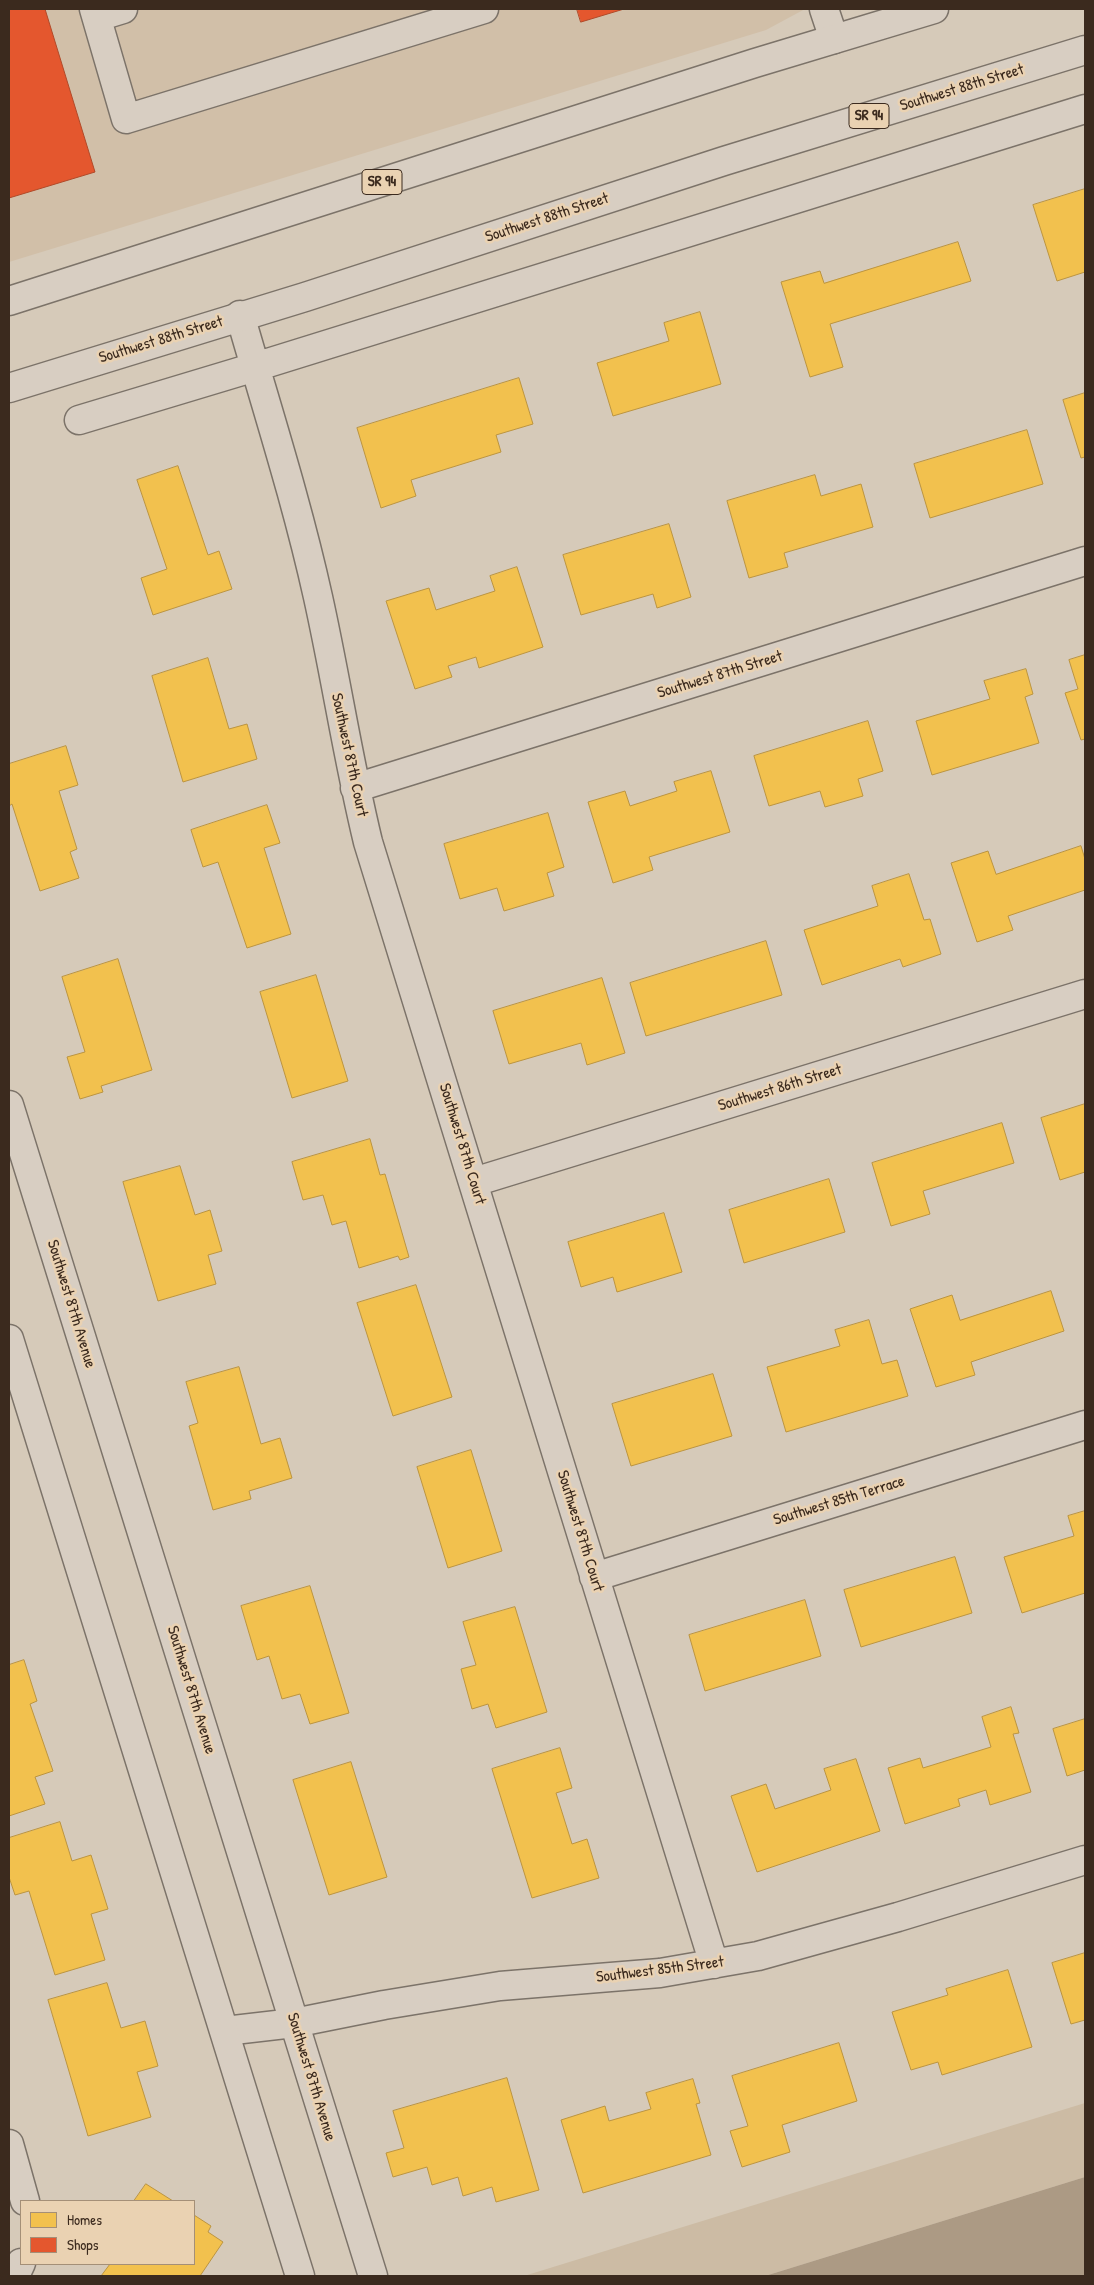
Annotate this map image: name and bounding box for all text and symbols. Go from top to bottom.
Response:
street label: Southwest 88th Street [898,60,1026,116]
road number: SR 94 [849,104,889,128]
road number: SR 94 [362,170,402,194]
street label: Southwest 88th Street [483,189,611,247]
street label: Southwest 88th Street [97,312,225,368]
street label: Southwest 87th Street [655,647,785,703]
street label: Southwest 87th Court [327,692,371,818]
street label: Southwest 86th Street [716,1060,844,1116]
street label: Southwest 87th Court [434,1081,490,1207]
street label: Southwest 87th Avenue [42,1238,100,1370]
street label: Southwest 87th Court [552,1468,608,1594]
street label: Southwest 85th Terrace [771,1472,907,1530]
street label: Southwest 87th Avenue [162,1624,220,1756]
street label: Southwest 85th Street [595,1953,725,1987]
street label: Southwest 87th Avenue [282,2011,340,2143]
legend [20,2200,195,2265]
text: Homes [67,2209,102,2230]
text: Shops [67,2234,98,2255]

